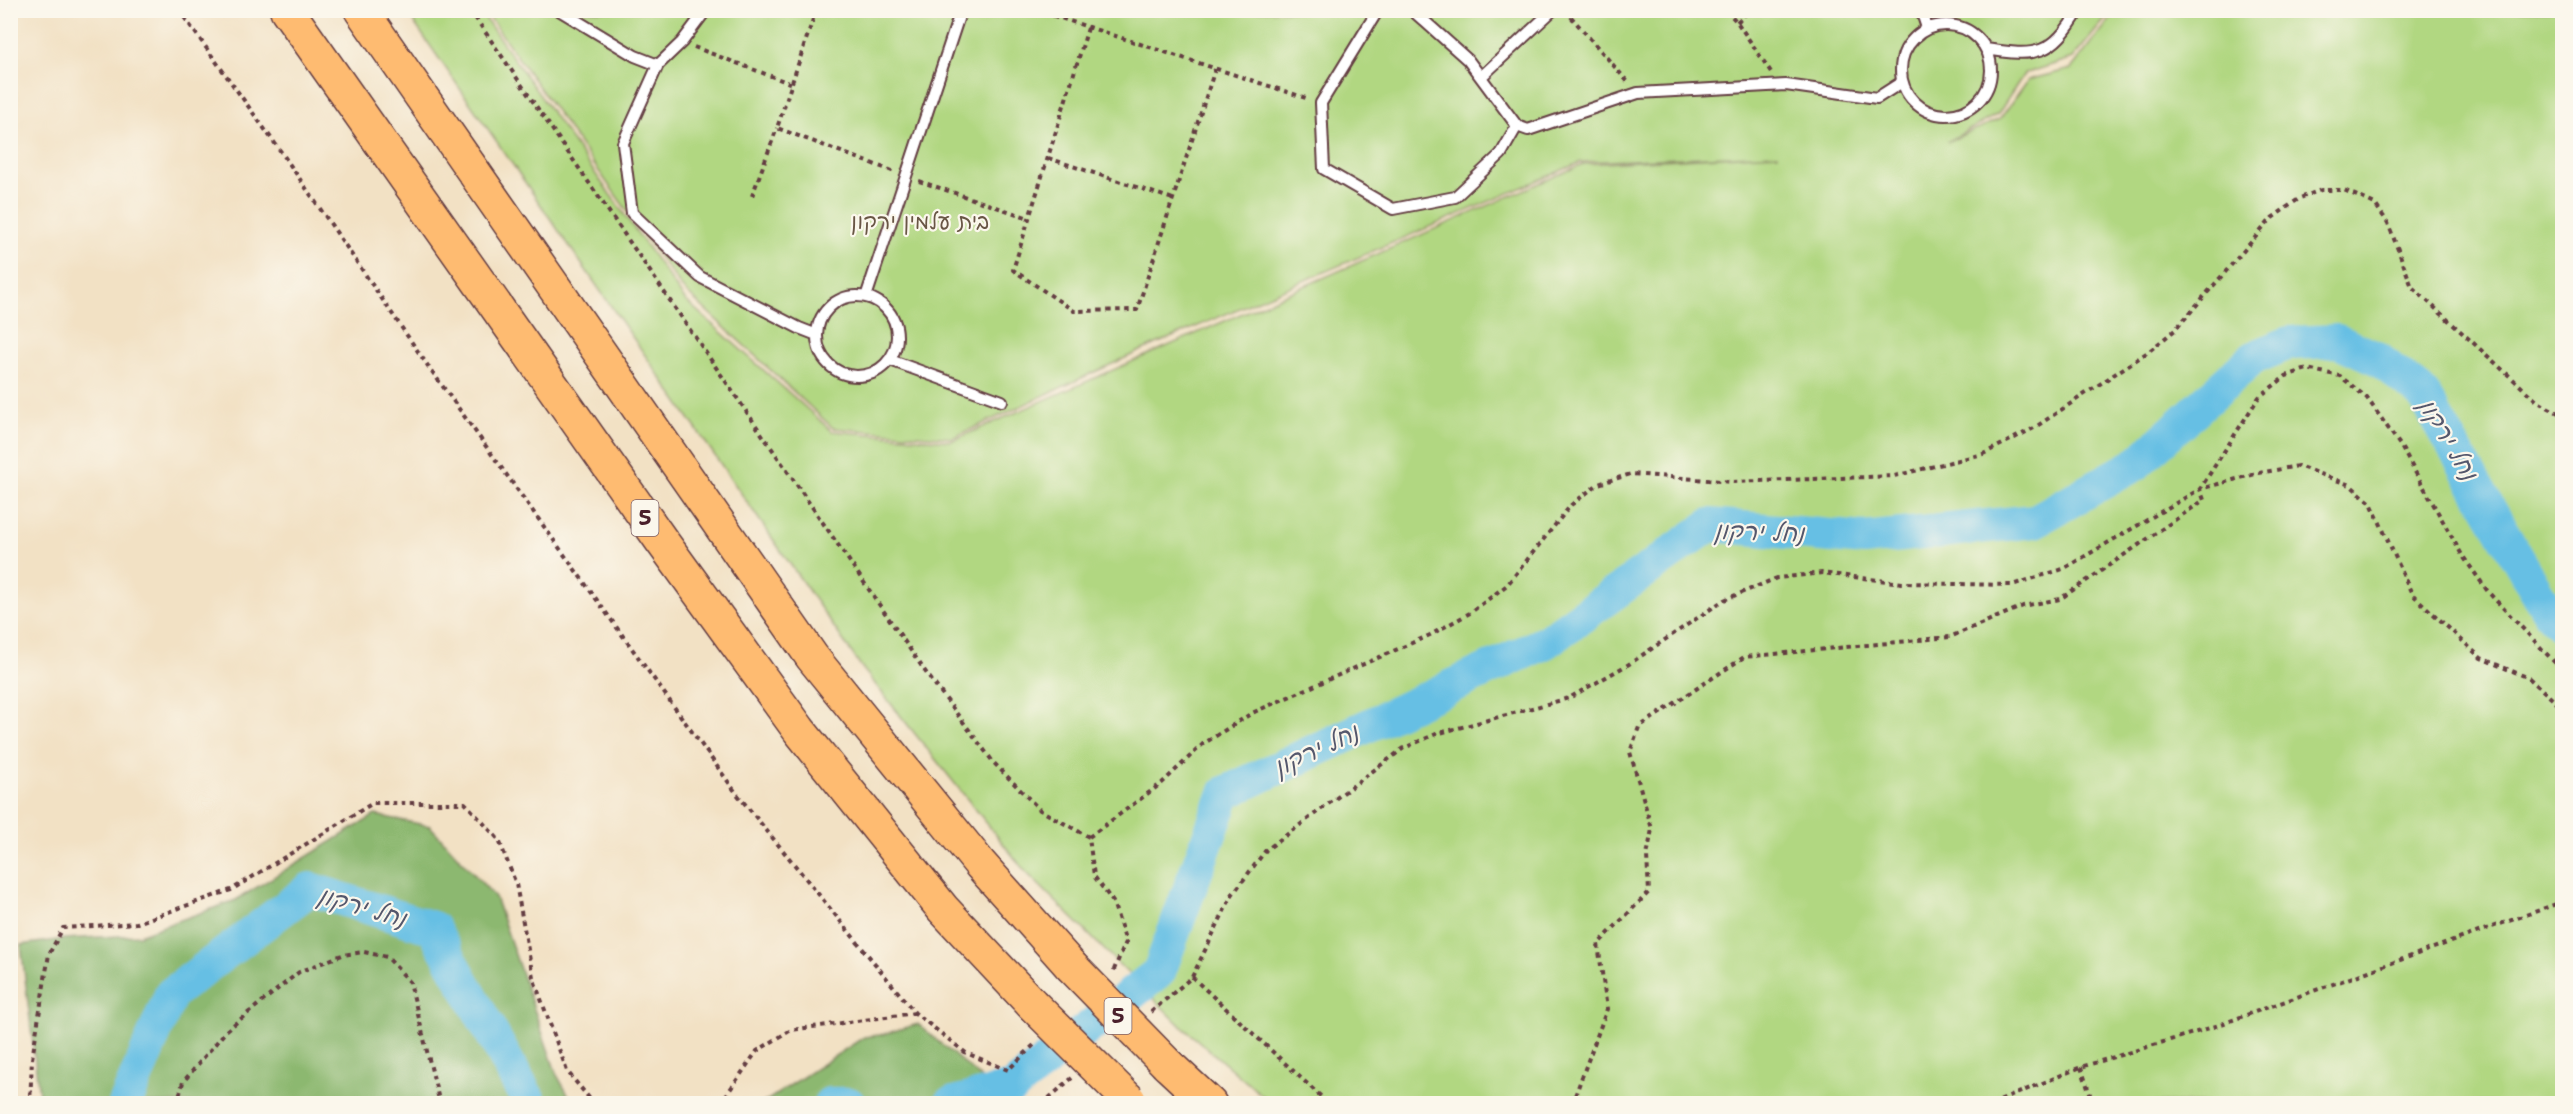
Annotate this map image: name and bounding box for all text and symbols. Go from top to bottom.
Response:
park label: בית עלמין ירקון [851,207,989,236]
water label: נחל ירקון [2411,392,2486,488]
road number: 5 [632,500,658,536]
water label: נחל ירקון [1713,514,1807,550]
water label: נחל ירקון [1268,716,1365,784]
water label: נחל ירקון [314,879,412,935]
road number: 5 [1104,998,1132,1034]

